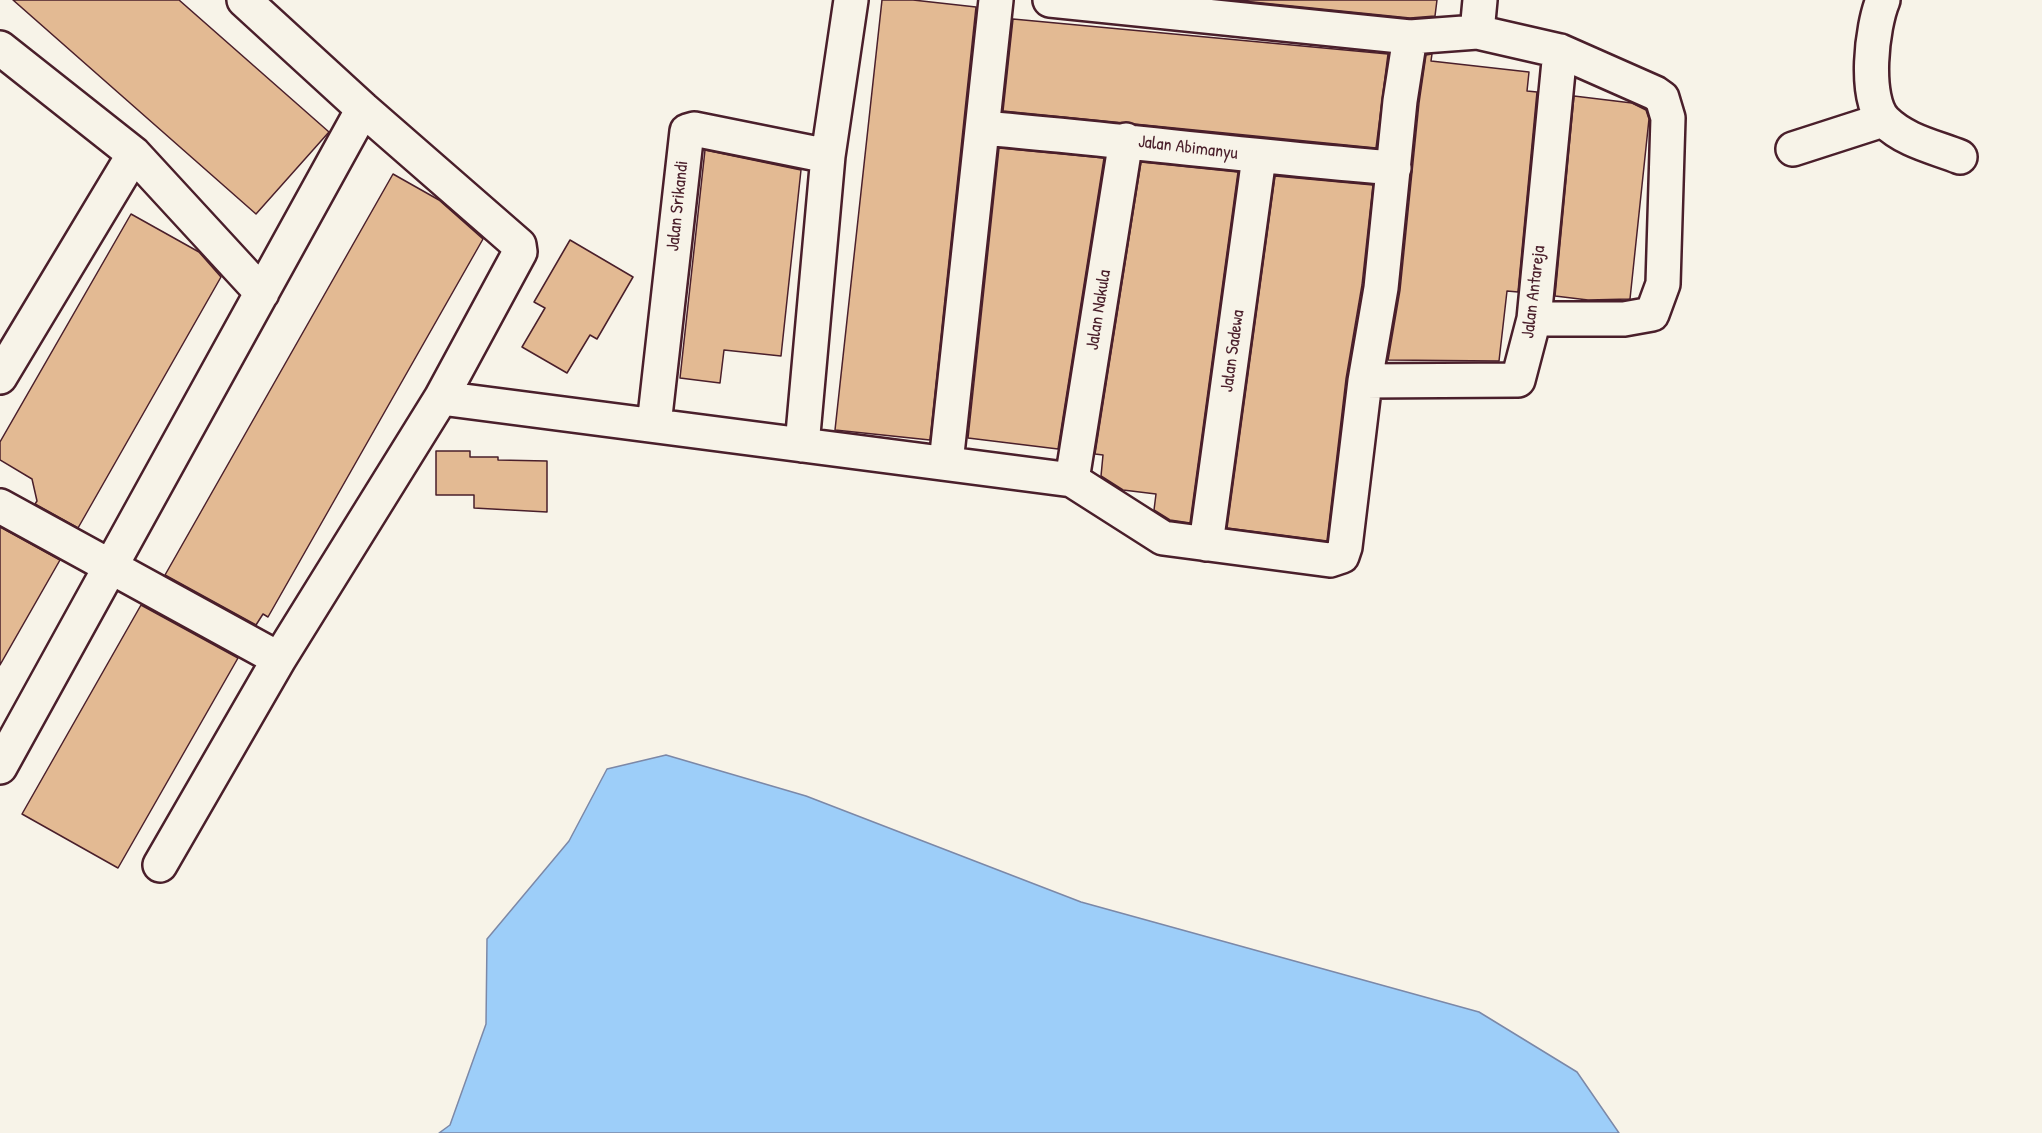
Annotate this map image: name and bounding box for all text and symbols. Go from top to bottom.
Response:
street label: Jalan Abimanyu [1137,131,1239,165]
street label: Jalan Srikandi [663,160,693,252]
street label: Jalan Antareja [1518,244,1550,340]
street label: Jalan Nakula [1082,268,1116,352]
street label: Jalan Sadewa [1217,309,1249,393]

